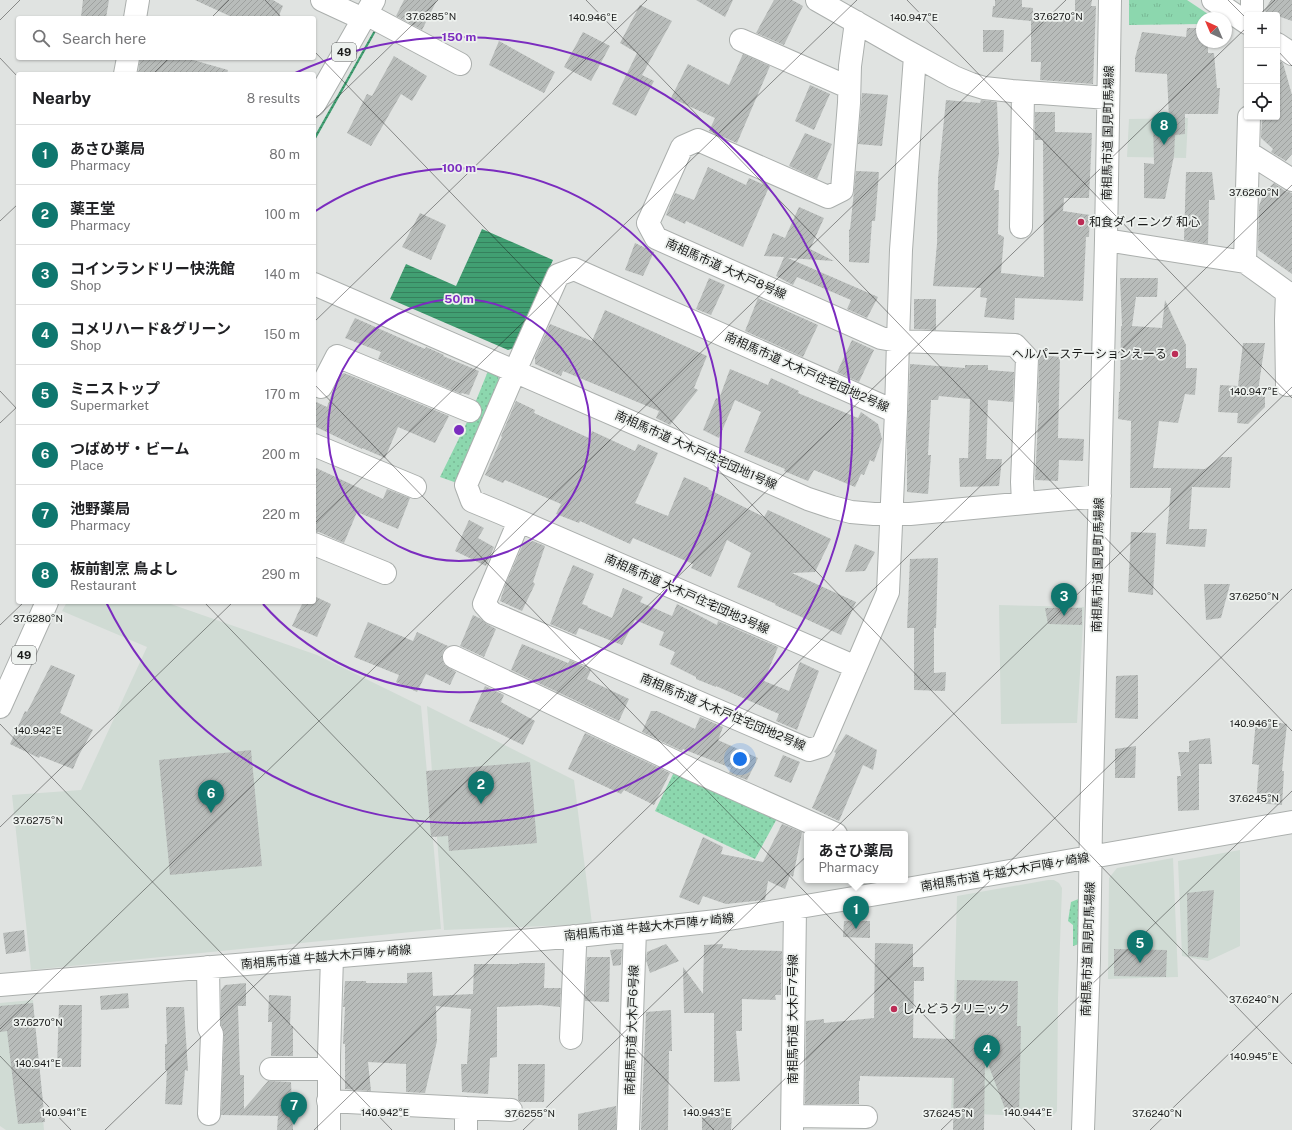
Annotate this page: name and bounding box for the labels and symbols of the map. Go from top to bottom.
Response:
text: 37.6285°N [406,10,456,22]
text: 37.6270°N [1033,10,1083,22]
text: 140.946°E [569,11,617,23]
text: 140.947°E [890,11,938,23]
north arrow [1196,12,1232,48]
text: 150 m [442,30,476,44]
road number: 49 [332,43,356,61]
street label: 南相馬市道 国見町馬場線 [1100,65,1116,201]
pin: 8 [1151,112,1177,145]
text: 100 m [442,161,476,175]
text: 37.6260°N [1229,186,1279,198]
place label: 和食ダイニング 和心 [1089,215,1200,229]
marker: 和食ダイニング 和心 [1076,217,1086,227]
street label: 南相馬市道 大木戸8号線 [663,236,789,302]
text: 50 m [444,292,474,306]
street label: 南相馬市道 大木戸住宅団地2号線 [723,329,891,415]
place label: ヘルパーステーションえーる [1012,347,1167,361]
marker: ヘルパーステーションえーる [1170,349,1180,359]
text: 140.947°E [1230,385,1278,397]
street label: 南相馬市道 大木戸住宅団地1号線 [613,408,779,492]
centre of rings [452,423,466,437]
street label: 南相馬市道 国見町馬場線 [1090,497,1106,633]
street label: 南相馬市道 大木戸住宅団地3号線 [603,551,771,637]
pin: 3 [1051,583,1077,616]
text: 37.6250°N [1229,590,1279,602]
text: 37.6280°N [13,612,63,624]
road number: 49 [12,646,36,664]
street label: 南相馬市道 大木戸住宅団地2号線 [638,671,808,753]
text: 140.946°E [1230,717,1278,729]
text: 140.942°E [14,724,62,736]
your location [730,749,750,769]
pin: 2 [468,771,494,804]
pin: 6 [198,780,224,813]
text: 37.6245°N [1229,792,1279,804]
text: 37.6275°N [13,814,63,826]
street label: 南相馬市道 牛越大木戸陣ヶ崎線 [920,850,1090,894]
street label: 南相馬市道 国見町馬場線 [1079,881,1097,1017]
pin: 1 [843,896,869,929]
street label: 南相馬市道 牛越大木戸陣ヶ崎線 [563,911,735,943]
pin: 5 [1127,930,1153,963]
street label: 南相馬市道 牛越大木戸陣ヶ崎線 [240,943,412,971]
street label: 南相馬市道 大木戸7号線 [786,954,800,1084]
street label: 南相馬市道 大木戸6号線 [623,965,641,1095]
text: 37.6240°N [1229,993,1279,1005]
place label: しんどうクリニック [902,1002,1010,1016]
marker: しんどうクリニック [889,1004,899,1014]
text: 37.6270°N [13,1016,63,1028]
pin: 4 [974,1035,1000,1068]
text: 140.945°E [1230,1050,1278,1062]
text: 140.941°E [15,1057,61,1069]
pin: 7 [281,1092,307,1125]
text: 140.941°E [41,1106,87,1118]
text: 140.942°E [361,1106,409,1118]
text: 140.943°E [683,1106,731,1118]
text: 140.944°E [1004,1106,1052,1118]
text: 37.6255°N [505,1107,555,1119]
text: 37.6245°N [923,1107,973,1119]
text: 37.6240°N [1132,1107,1182,1119]

